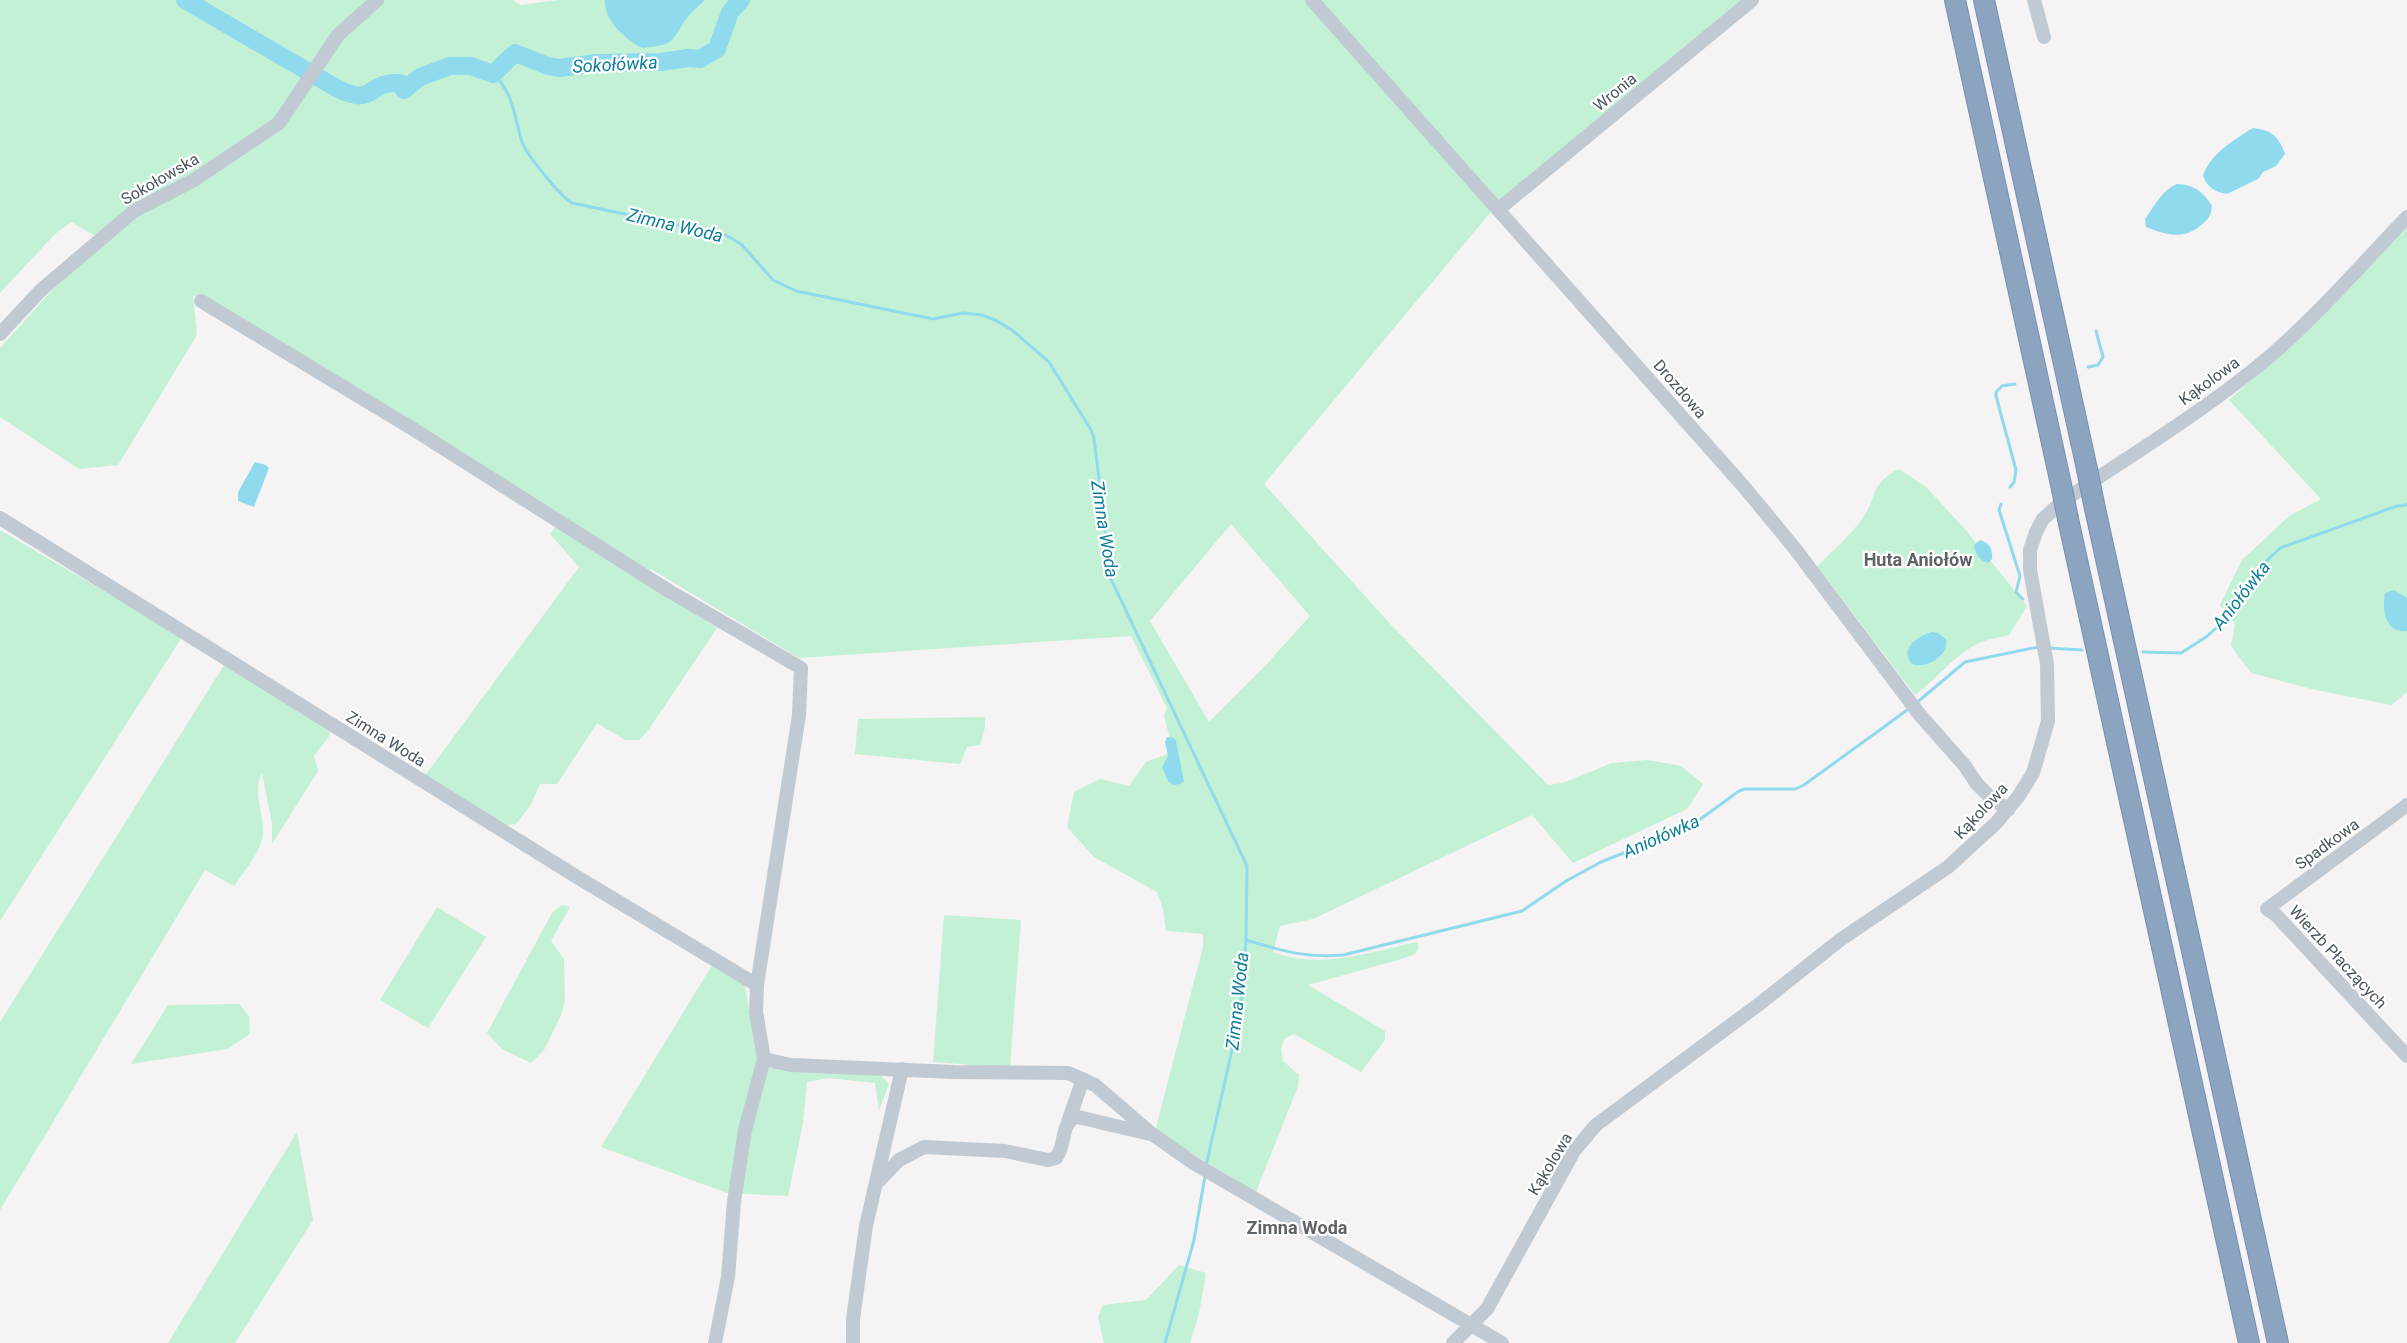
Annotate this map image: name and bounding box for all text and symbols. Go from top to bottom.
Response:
water label: Sokołówka [572,51,658,77]
street label: Wronia [1590,69,1640,115]
street label: Sokołowska [118,149,202,209]
water label: Zimna Woda [624,204,725,246]
street label: Kąkolowa [2175,353,2243,409]
street label: Drozdowa [1649,356,1711,422]
water label: Zimna Woda [1087,478,1123,579]
district label: Huta Aniołów [1864,549,1972,570]
water label: Aniołówka [2207,556,2274,634]
street label: Zimna Woda [343,707,429,771]
street label: Kąkolowa [1950,779,2012,843]
water label: Aniołówka [1619,810,1702,863]
street label: Spadkowa [2291,815,2363,873]
street label: Wierzb Płaczących [2285,901,2391,1013]
water label: Zimna Woda [1221,951,1253,1052]
street label: Kąkolowa [1524,1129,1576,1199]
district label: Zimna Woda [1247,1217,1348,1238]

